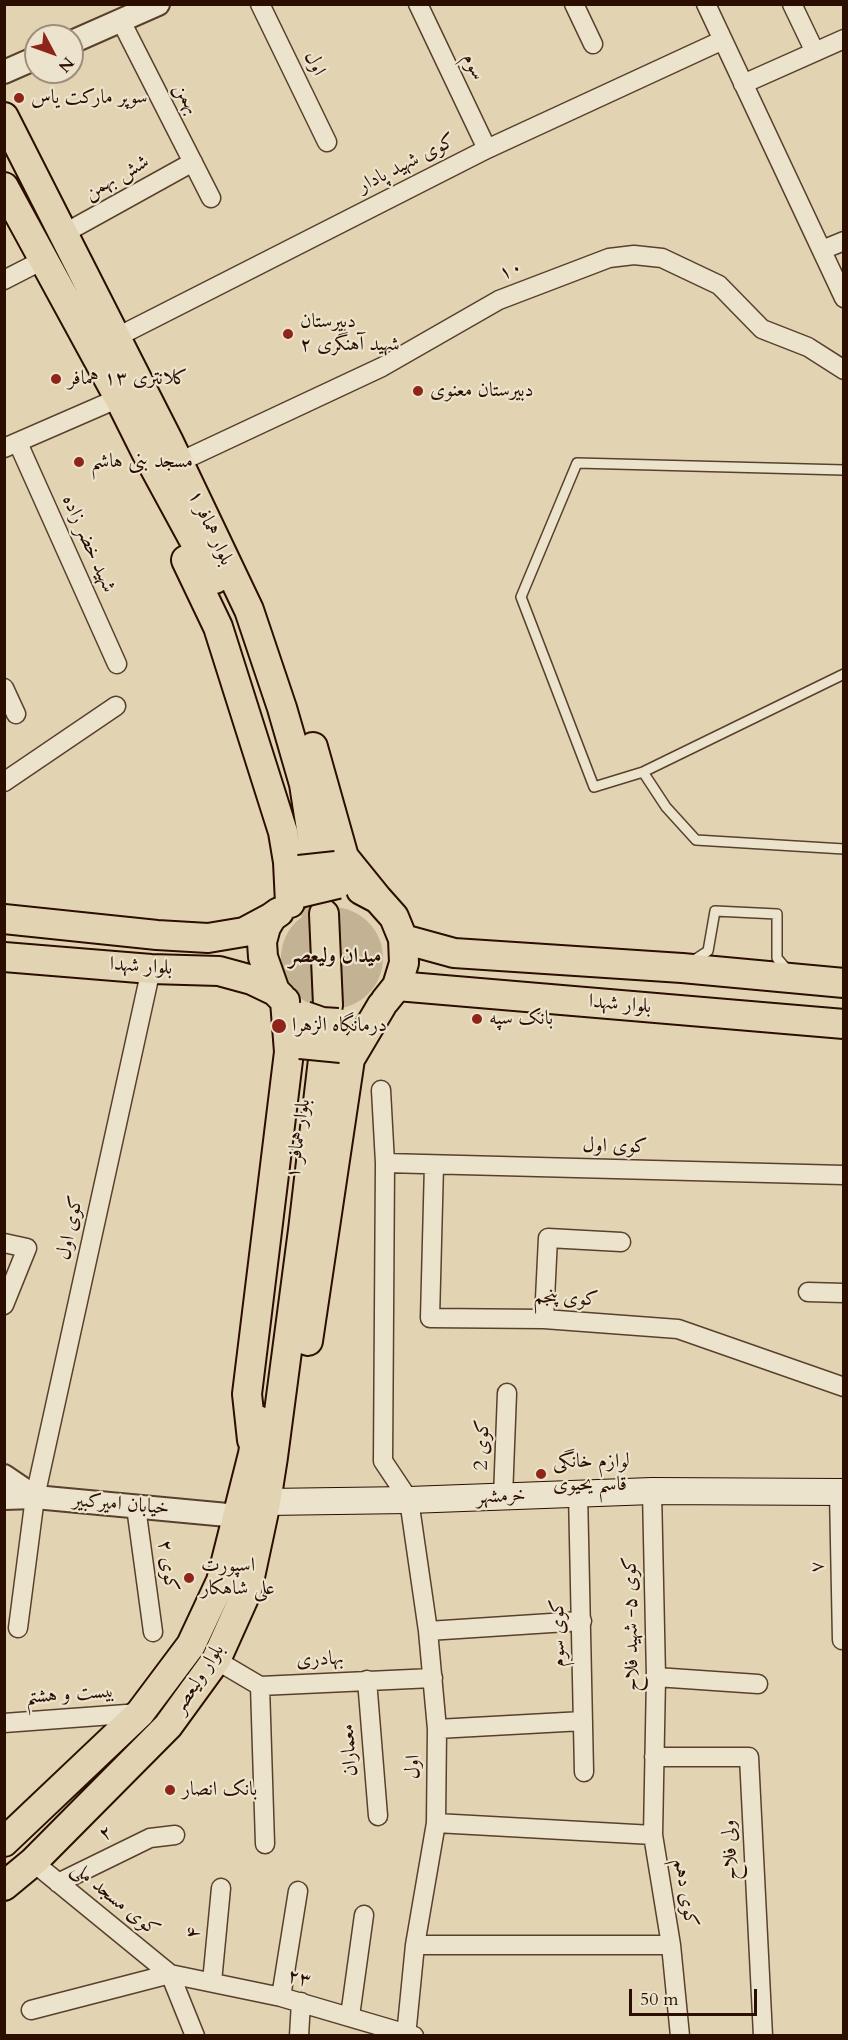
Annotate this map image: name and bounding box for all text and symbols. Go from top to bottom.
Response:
north arrow [24,24,84,84]
street label: اول [298,48,330,80]
street label: سوم [456,49,490,85]
text: N [53,52,79,77]
street label: بهمن [168,79,204,119]
place label: سوپر مارکت یاس [31,86,148,110]
marker: سوپر مارکت یاس [12,91,26,105]
street label: کوی شهید پادار [354,129,460,199]
street label: شش بهمن [80,150,154,206]
street label: ۱۰ [496,256,526,286]
place label: دبیرستان شهید آهنگری ۲ [300,310,400,357]
marker: دبیرستان شهید آهنگری ۲ [281,327,295,341]
place label: کلانتری ۱۳ همافر [68,367,188,391]
marker: کلانتری ۱۳ همافر [49,372,63,386]
place label: دبیرستان معنوی [430,379,534,403]
marker: دبیرستان معنوی [411,384,425,398]
place label: مسجد بنی هاشم [91,450,193,474]
marker: مسجد بنی هاشم [72,455,86,469]
street label: بلوار همافر ۱ [182,486,238,570]
street label: شهید خضر زاده [56,492,120,596]
district label: میدان ولیعصر [289,944,381,970]
street label: بلوار شهدا [109,953,173,981]
street label: بلوار شهدا [588,990,652,1020]
place label: بانک سپه [489,1007,553,1031]
marker: بانک سپه [470,1012,484,1026]
place label: درمانگاه الزهرا [292,1014,387,1038]
marker: درمانگاه الزهرا [270,1017,288,1035]
street label: بلوار همافر ۱ [282,1097,316,1181]
street label: کوی اول [582,1134,648,1160]
street label: کوی اول [52,1194,90,1262]
street label: کوی پنجم [533,1285,599,1313]
street label: کوی 2 [470,1419,496,1471]
place label: لوازم خانگی قاسم یحیوی [553,1450,630,1497]
marker: لوازم خانگی قاسم یحیوی [534,1467,548,1481]
street label: خرمشهر [476,1484,526,1510]
street label: خیابان امیرکبیر [72,1489,170,1521]
street label: کوی ۲ [151,1538,183,1594]
place label: اسپورت علی شاهکار [201,1554,275,1601]
street label: کوی ۵- شهید فلاح [619,1556,645,1692]
street label: ۷ [806,1561,830,1573]
marker: اسپورت علی شاهکار [182,1571,196,1585]
street label: کوی سوم [546,1599,572,1667]
street label: بلوار ولیعصر [168,1640,230,1718]
street label: بهادری [296,1647,344,1673]
street label: بیست و هشتم [25,1680,115,1710]
street label: معماران [336,1723,364,1777]
street label: اول [402,1755,426,1779]
place label: بانک انصار [182,1778,257,1802]
marker: بانک انصار [163,1783,177,1797]
street label: ولی فلاح [717,1819,745,1881]
street label: ۲ [95,1821,117,1847]
street label: کوی مسجد ملی [66,1857,164,1943]
street label: کوی دهم [668,1857,702,1929]
street label: ۴ [181,1926,207,1940]
street label: ۲۳ [285,1964,313,1994]
scale bar [632,1977,760,2015]
text: 50 m [640,1987,679,2012]

